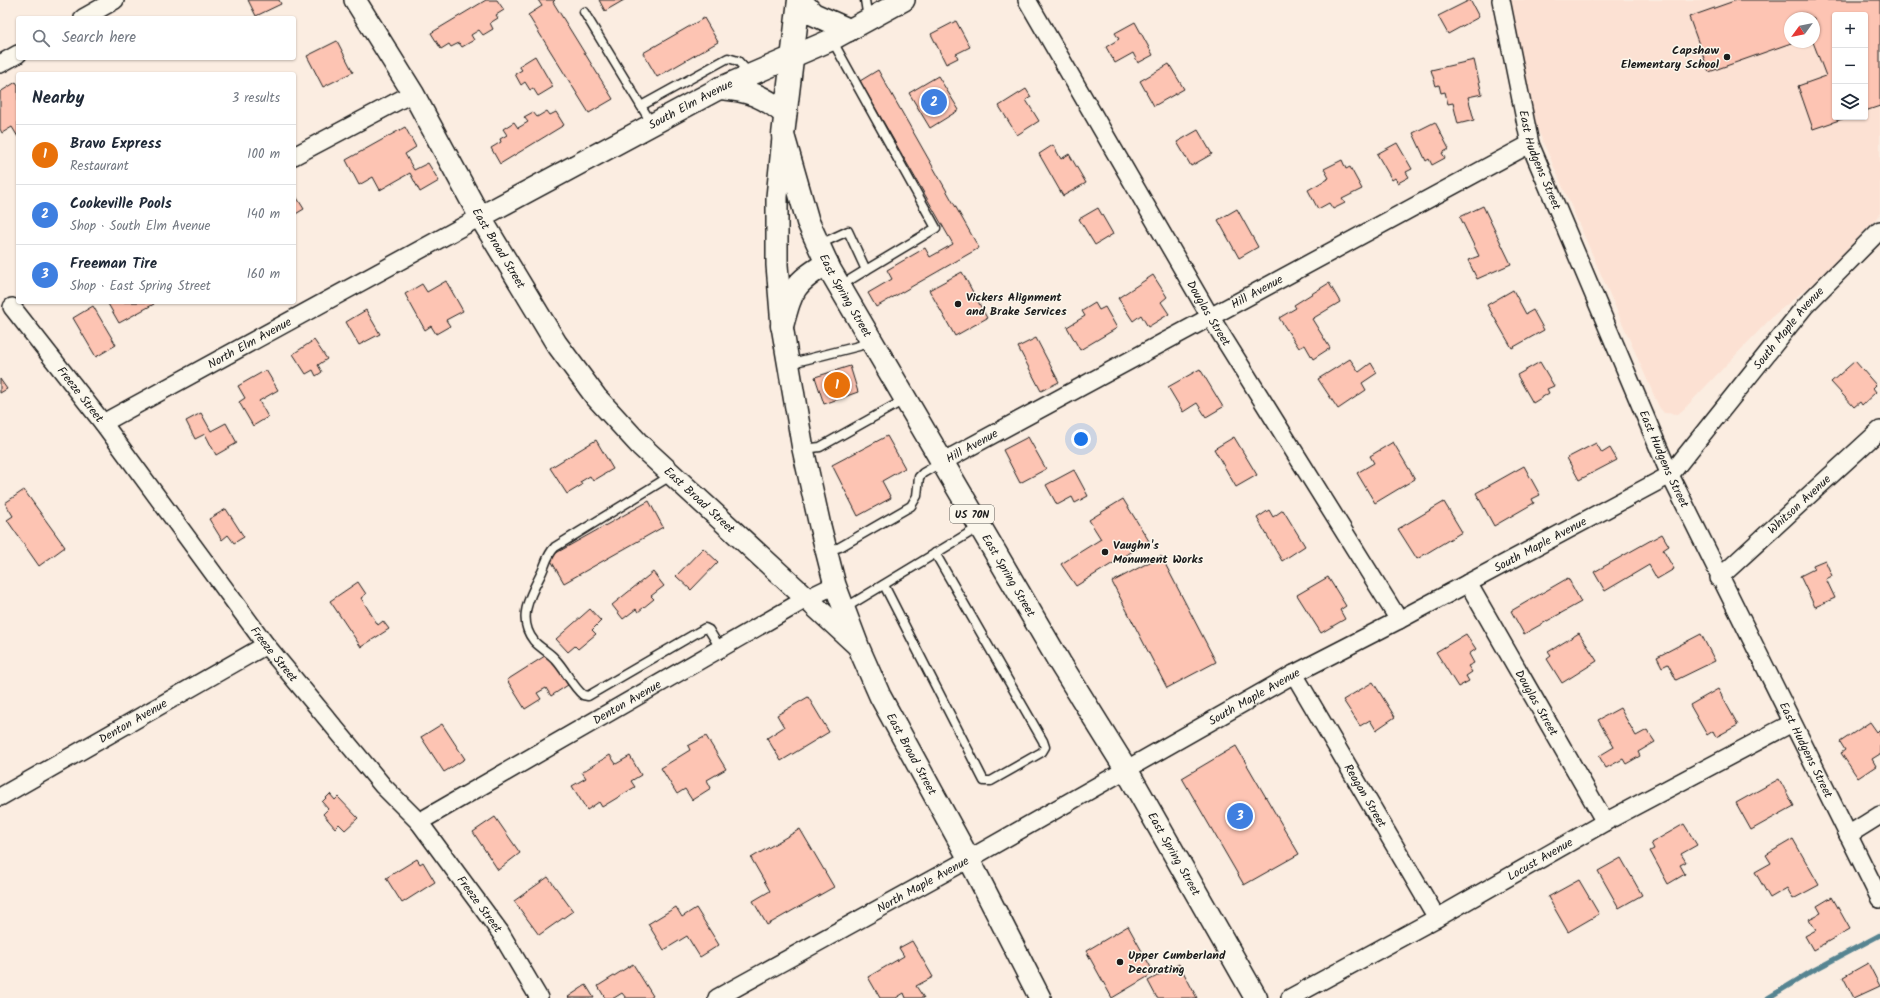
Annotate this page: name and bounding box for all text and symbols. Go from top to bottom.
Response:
north arrow [1784,12,1820,48]
map controls [1832,12,1868,120]
button: + [1832,12,1868,48]
search box [16,16,296,60]
text: Search here [62,26,136,50]
icon: search [30,27,52,49]
place label: Capshaw Elementary School [1621,41,1720,74]
button: − [1832,48,1868,84]
marker: Capshaw Elementary School [1722,52,1732,62]
street label: South Elm Avenue [645,74,737,135]
button: layers [1832,84,1868,120]
text: Nearby [32,85,84,112]
pin: 2 [921,87,947,117]
text: 3 results [232,88,280,109]
street label: East Hudgens Street [1513,108,1566,213]
text: Bravo Express [70,132,162,156]
text: 1 [43,144,47,165]
text: 100 m [247,144,280,165]
text: Restaurant [70,156,129,177]
text: Cookeville Pools [70,192,172,216]
text: 2 [41,204,49,225]
text: 140 m [247,204,280,225]
street label: East Broad Street [467,205,530,293]
text: Shop · South Elm Avenue [70,216,210,237]
street label: East Spring Street [814,251,877,341]
text: Freeman Tire [70,252,157,276]
text: 3 [41,264,49,285]
text: 160 m [247,264,280,285]
street label: Hill Avenue [1228,270,1287,314]
text: Shop · East Spring Street [70,276,211,297]
street label: Douglas Street [1181,277,1235,350]
street label: South Maple Avenue [1749,282,1829,374]
place label: Vickers Alignment and Brake Services [966,288,1067,321]
marker: Vickers Alignment and Brake Services [953,299,963,309]
street label: North Elm Avenue [204,312,296,374]
street label: Freeze Street [52,362,109,427]
pin: 1 [824,370,850,400]
street label: East Hudgens Street [1634,407,1694,511]
street label: Hill Avenue [943,424,1002,468]
your location [1071,429,1091,449]
street label: East Broad Street [659,462,739,538]
street label: Whitson Avenue [1764,470,1836,539]
road number: US 70N [950,505,994,523]
street label: South Maple Avenue [1491,512,1591,578]
street label: East Spring Street [976,530,1040,621]
place label: Vaughn's Monument Works [1113,536,1204,569]
marker: Vaughn's Monument Works [1100,547,1110,557]
street label: Freeze Street [245,622,302,687]
street label: South Maple Avenue [1205,663,1304,731]
street label: Douglas Street [1510,666,1563,740]
street label: Denton Avenue [589,675,665,730]
street label: Denton Avenue [95,694,171,749]
street label: East Hudgens Street [1774,699,1838,802]
street label: East Broad Street [881,709,941,799]
street label: Reagan Street [1339,760,1391,832]
pin: 3 [1227,801,1253,831]
street label: East Spring Street [1142,809,1205,900]
street label: Locust Avenue [1504,833,1577,886]
street label: North Maple Avenue [873,851,973,918]
street label: Freeze Street [452,872,507,937]
place label: Upper Cumberland Decorating [1128,946,1226,979]
marker: Upper Cumberland Decorating [1115,957,1125,967]

